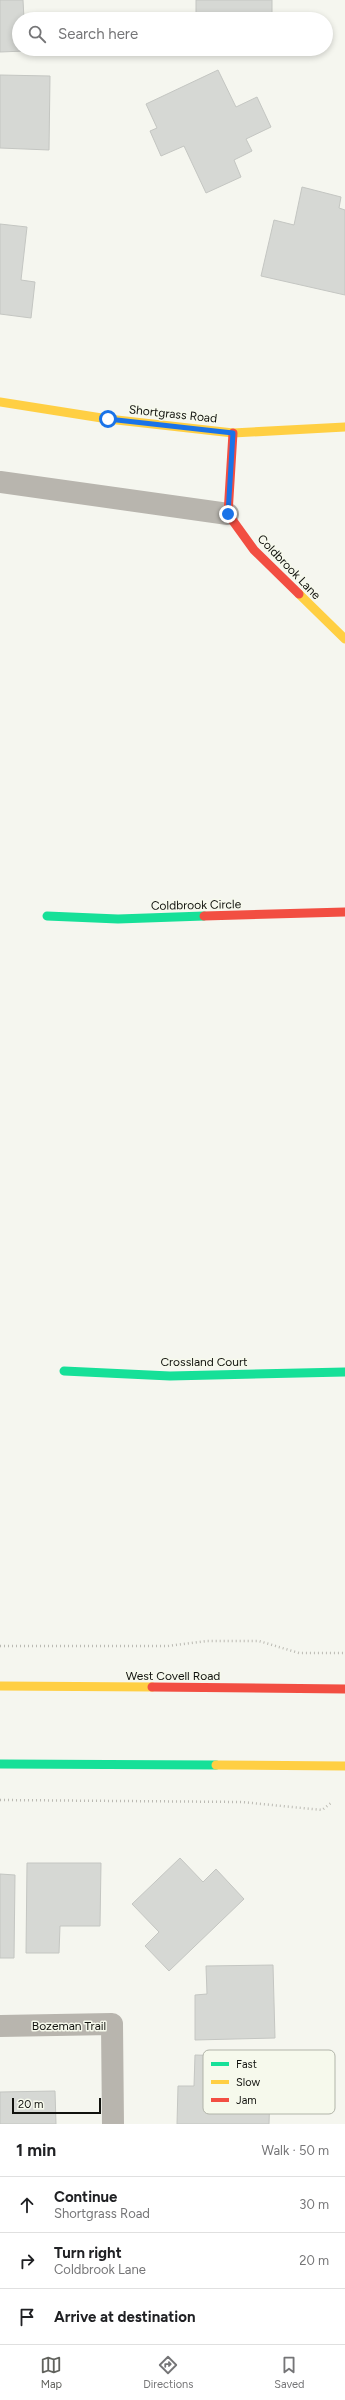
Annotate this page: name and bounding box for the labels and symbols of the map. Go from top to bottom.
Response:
street label: Shortgrass Road [128,402,218,426]
route start [99,410,117,428]
route end [219,505,237,523]
street label: Coldbrook Lane [255,532,324,603]
street label: Coldbrook Circle [151,897,242,913]
street label: Crossland Court [160,1355,248,1369]
street label: West Covell Road [126,1669,220,1683]
street label: Bozeman Trail [32,2019,106,2033]
legend [203,2050,335,2114]
text: Fast [236,2058,257,2071]
text: Slow [236,2076,260,2089]
text: Jam [236,2094,257,2107]
scale bar [12,2096,101,2115]

